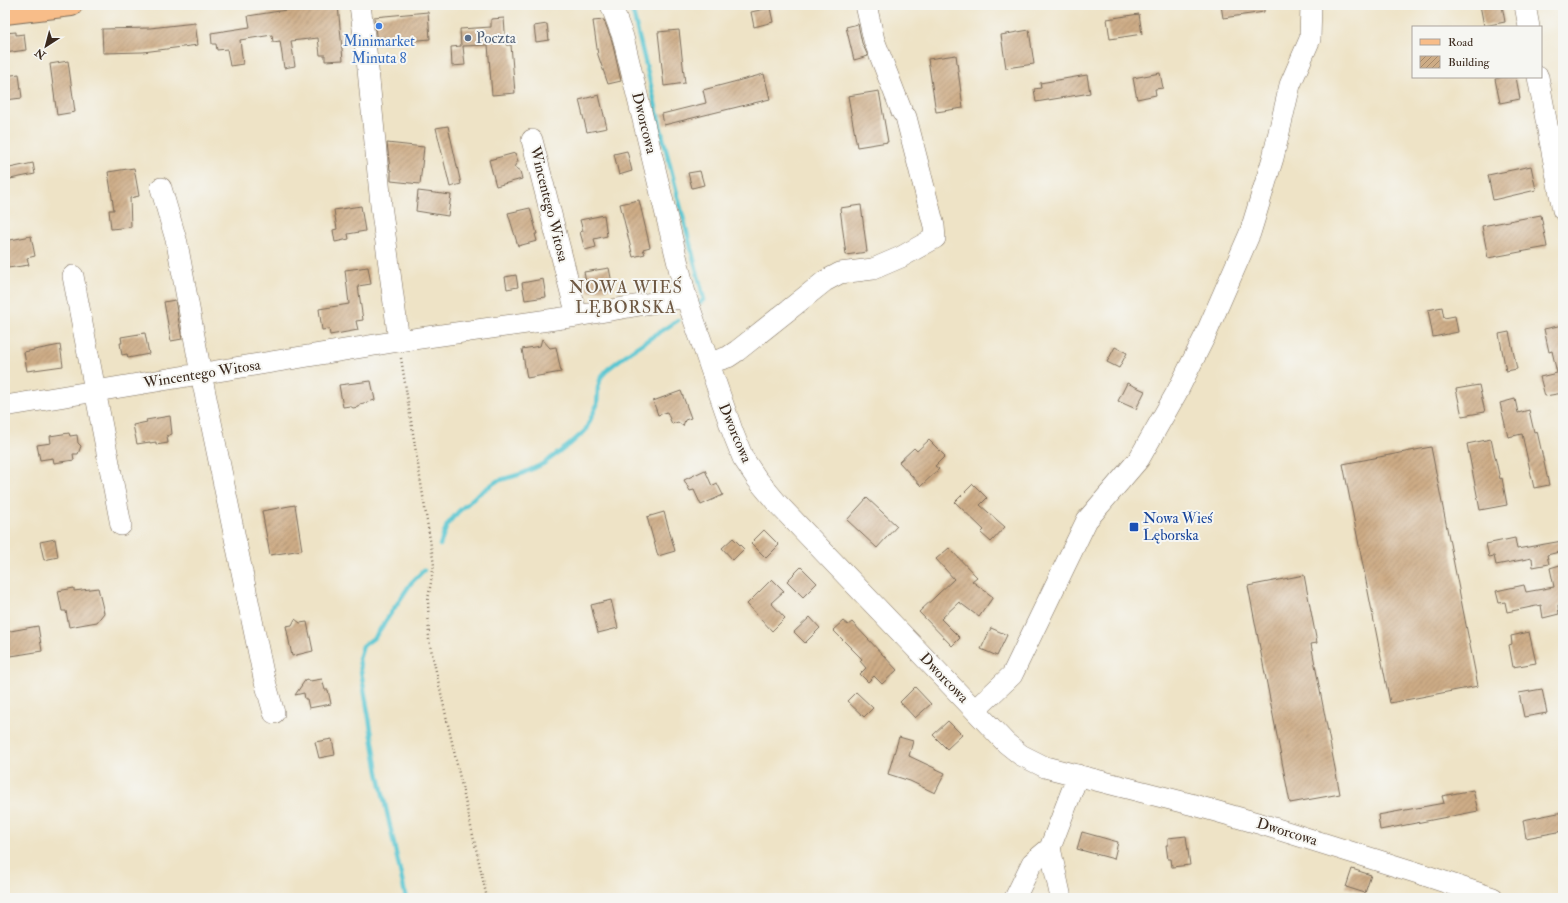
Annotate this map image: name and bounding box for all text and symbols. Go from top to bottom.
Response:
marker: Minimarket Minuta 8 [374,21,384,31]
north arrow [26,26,66,66]
legend [1412,26,1542,78]
place label: Poczta [476,29,517,48]
place label: Minimarket Minuta 8 [343,32,415,68]
marker: Poczta [463,33,473,43]
text: Road [1448,35,1473,50]
text: N [32,45,49,62]
text: Building [1448,55,1491,70]
street label: Dworcowa [627,90,661,156]
street label: Wincentego Witosa [525,143,573,265]
district label: NOWA WIEŚ LĘBORSKA [569,276,683,318]
street label: Wincentego Witosa [141,355,263,393]
street label: Dworcowa [714,400,756,466]
place label: Nowa Wieś Lęborska [1143,509,1213,545]
marker: Nowa Wieś Lęborska [1128,521,1140,533]
street label: Dworcowa [915,649,973,708]
street label: Dworcowa [1254,814,1321,850]

